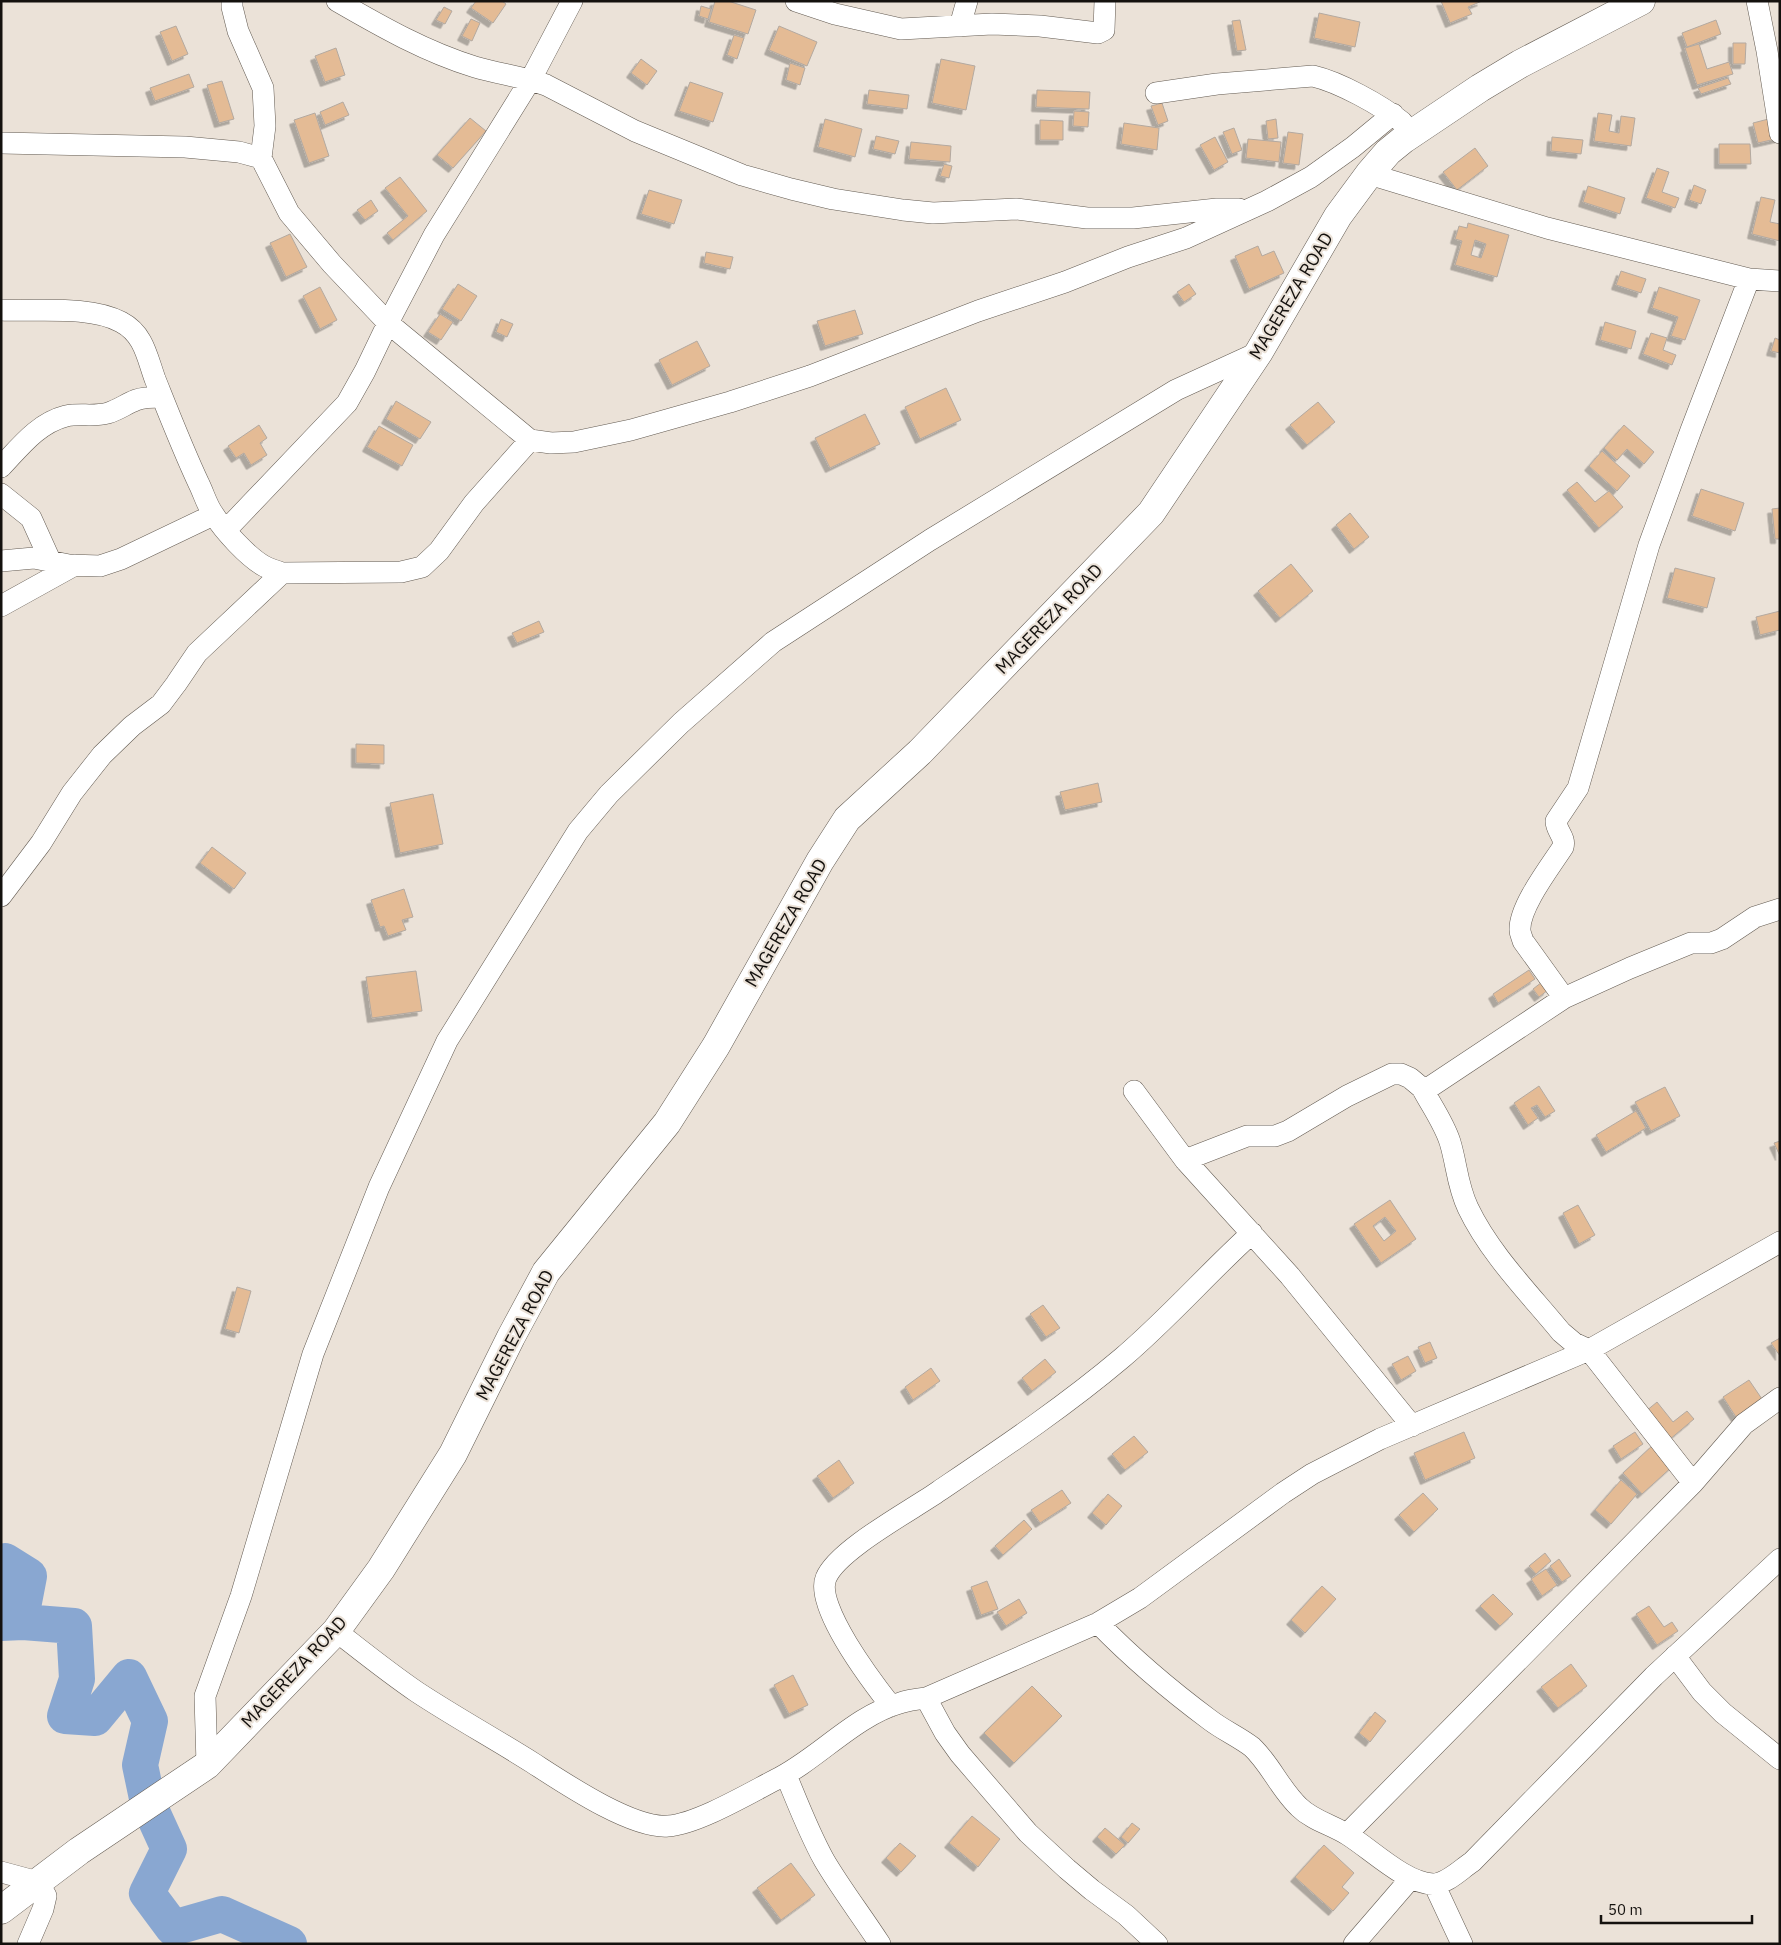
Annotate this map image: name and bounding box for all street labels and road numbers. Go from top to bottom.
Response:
street label: MAGEREZA ROAD [1243,228,1338,364]
street label: MAGEREZA ROAD [990,559,1107,679]
street label: MAGEREZA ROAD [739,854,832,991]
street label: MAGEREZA ROAD [470,1266,559,1404]
street label: MAGEREZA ROAD [236,1611,351,1732]

